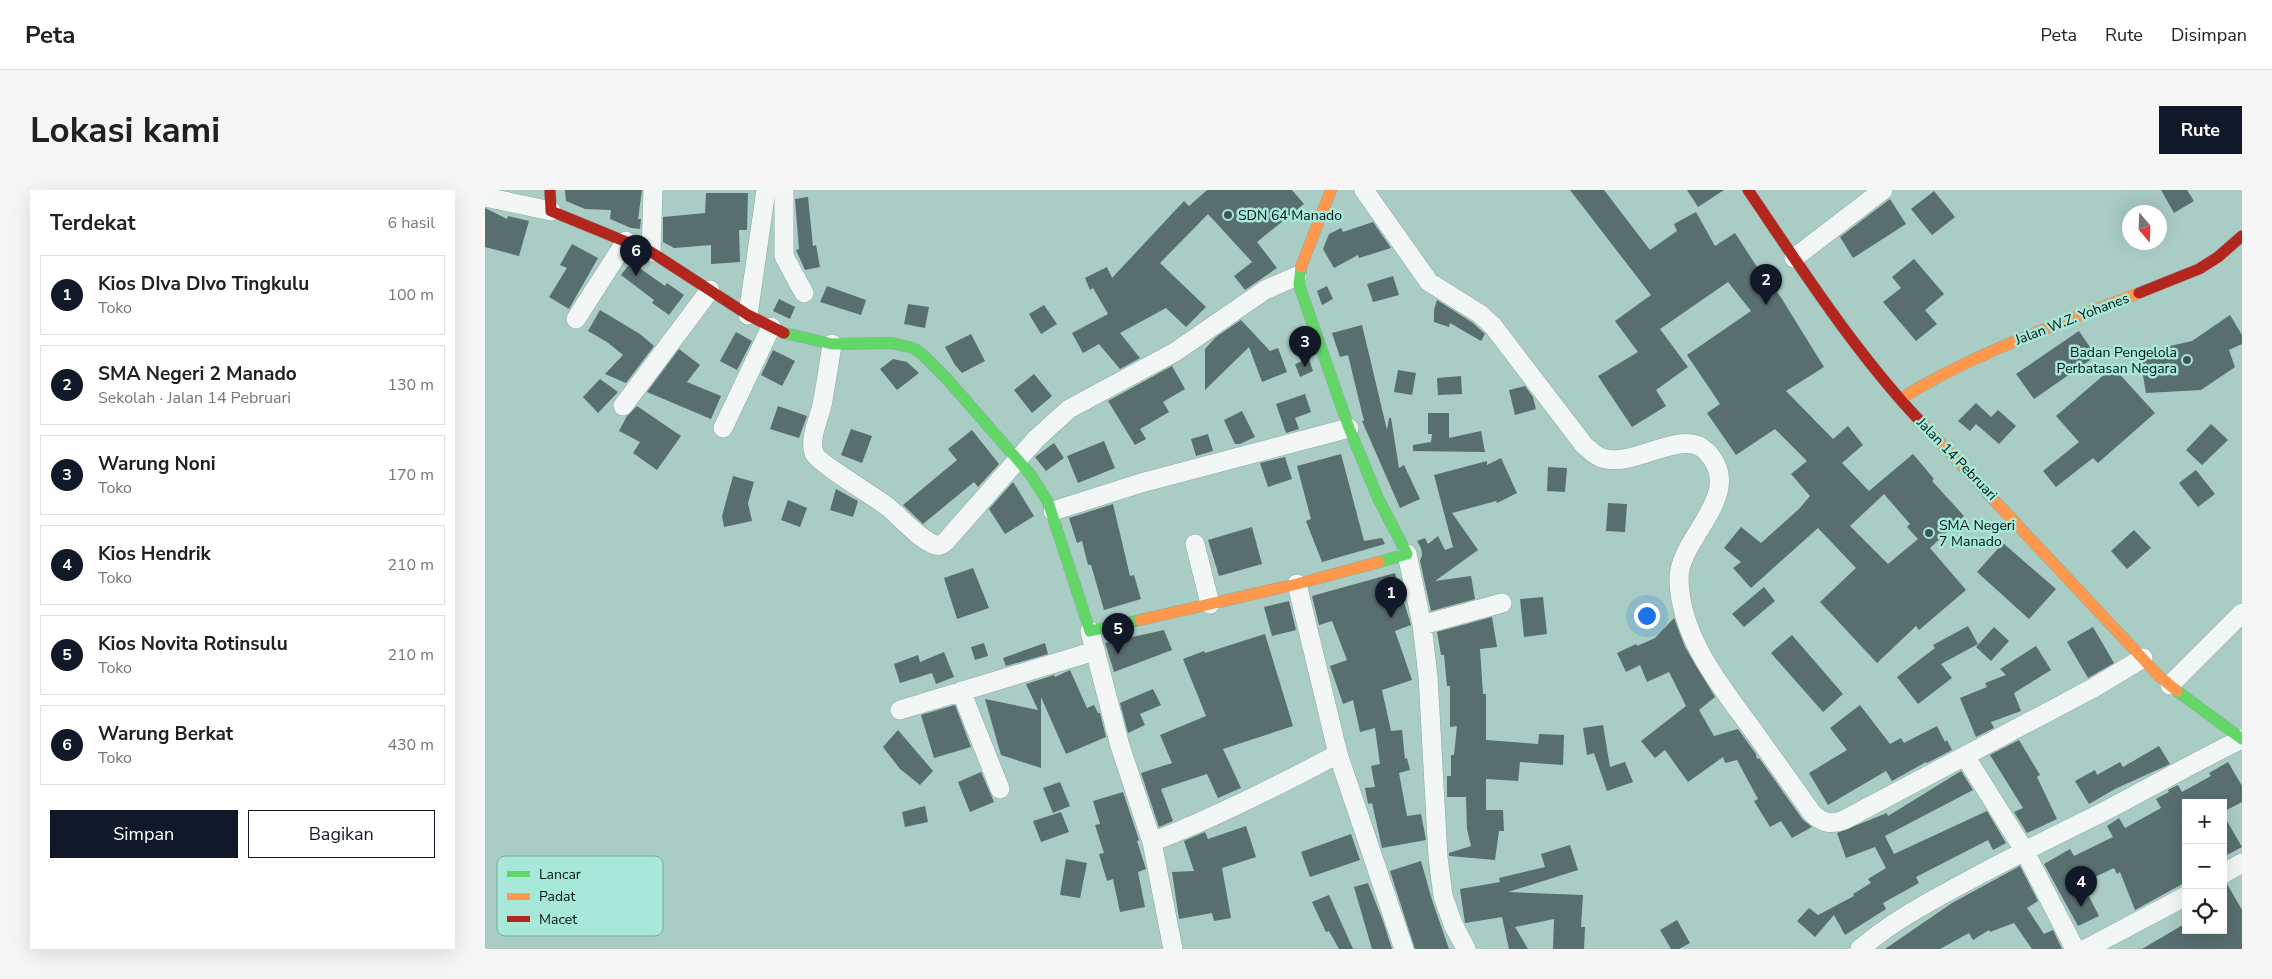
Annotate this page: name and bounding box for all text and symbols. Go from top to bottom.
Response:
text: Peta [25,19,75,51]
text: Peta [2041,23,2077,47]
text: Rute [2105,23,2143,47]
text: Disimpan [2171,23,2247,47]
button: Rute [2159,106,2242,154]
text: Lokasi kami [30,107,220,154]
north arrow [2122,205,2167,250]
place label: SDN 64 Manado [1238,206,1342,225]
text: Terdekat [50,209,136,237]
marker: SDN 64 Manado [1222,209,1234,221]
text: 6 hasil [388,212,435,234]
pin: 6 [620,235,652,276]
pin: 2 [1750,264,1782,305]
text: Kios DIva DIvo Tingkulu [98,271,309,297]
text: 1 [62,284,72,306]
text: 100 m [387,284,434,306]
street label: Jalan W.Z. Yohanes [2011,288,2132,350]
text: Toko [98,297,132,319]
pin: 3 [1289,326,1321,367]
place label: Badan Pengelola Perbatasan Negara [2057,343,2177,378]
marker: Badan Pengelola Perbatasan Negara [2181,354,2193,366]
text: SMA Negeri 2 Manado [98,361,297,387]
text: 2 [62,374,72,396]
text: 130 m [387,374,434,396]
text: Sekolah · Jalan 14 Pebruari [98,387,291,409]
street label: Jalan 14 Pebruari [1912,413,2001,505]
text: Warung Noni [98,451,216,477]
text: 3 [62,464,72,486]
text: 170 m [387,464,434,486]
text: Toko [98,477,132,499]
place label: SMA Negeri 7 Manado [1939,516,2015,551]
marker: SMA Negeri 7 Manado [1923,527,1935,539]
text: Kios Hendrik [98,541,211,567]
text: 4 [62,554,72,576]
text: 210 m [387,554,434,576]
text: Toko [98,567,132,589]
pin: 1 [1375,577,1407,618]
your location [1634,603,1660,629]
pin: 5 [1102,613,1134,654]
text: Kios Novita Rotinsulu [98,631,288,657]
text: 5 [62,644,72,666]
text: 210 m [387,644,434,666]
text: Toko [98,657,132,679]
text: Warung Berkat [98,721,233,747]
text: 6 [62,734,72,756]
text: 430 m [387,734,434,756]
text: Toko [98,747,132,769]
map controls [2182,799,2227,934]
button: + [2182,799,2227,844]
button: Simpan [50,810,238,858]
button: Bagikan [248,810,435,858]
button: − [2182,844,2227,889]
legend [497,856,663,936]
text: Lancar [539,865,581,884]
pin: 4 [2065,866,2097,907]
text: Padat [539,887,576,906]
button: locate [2182,889,2227,934]
text: Macet [539,910,577,929]

